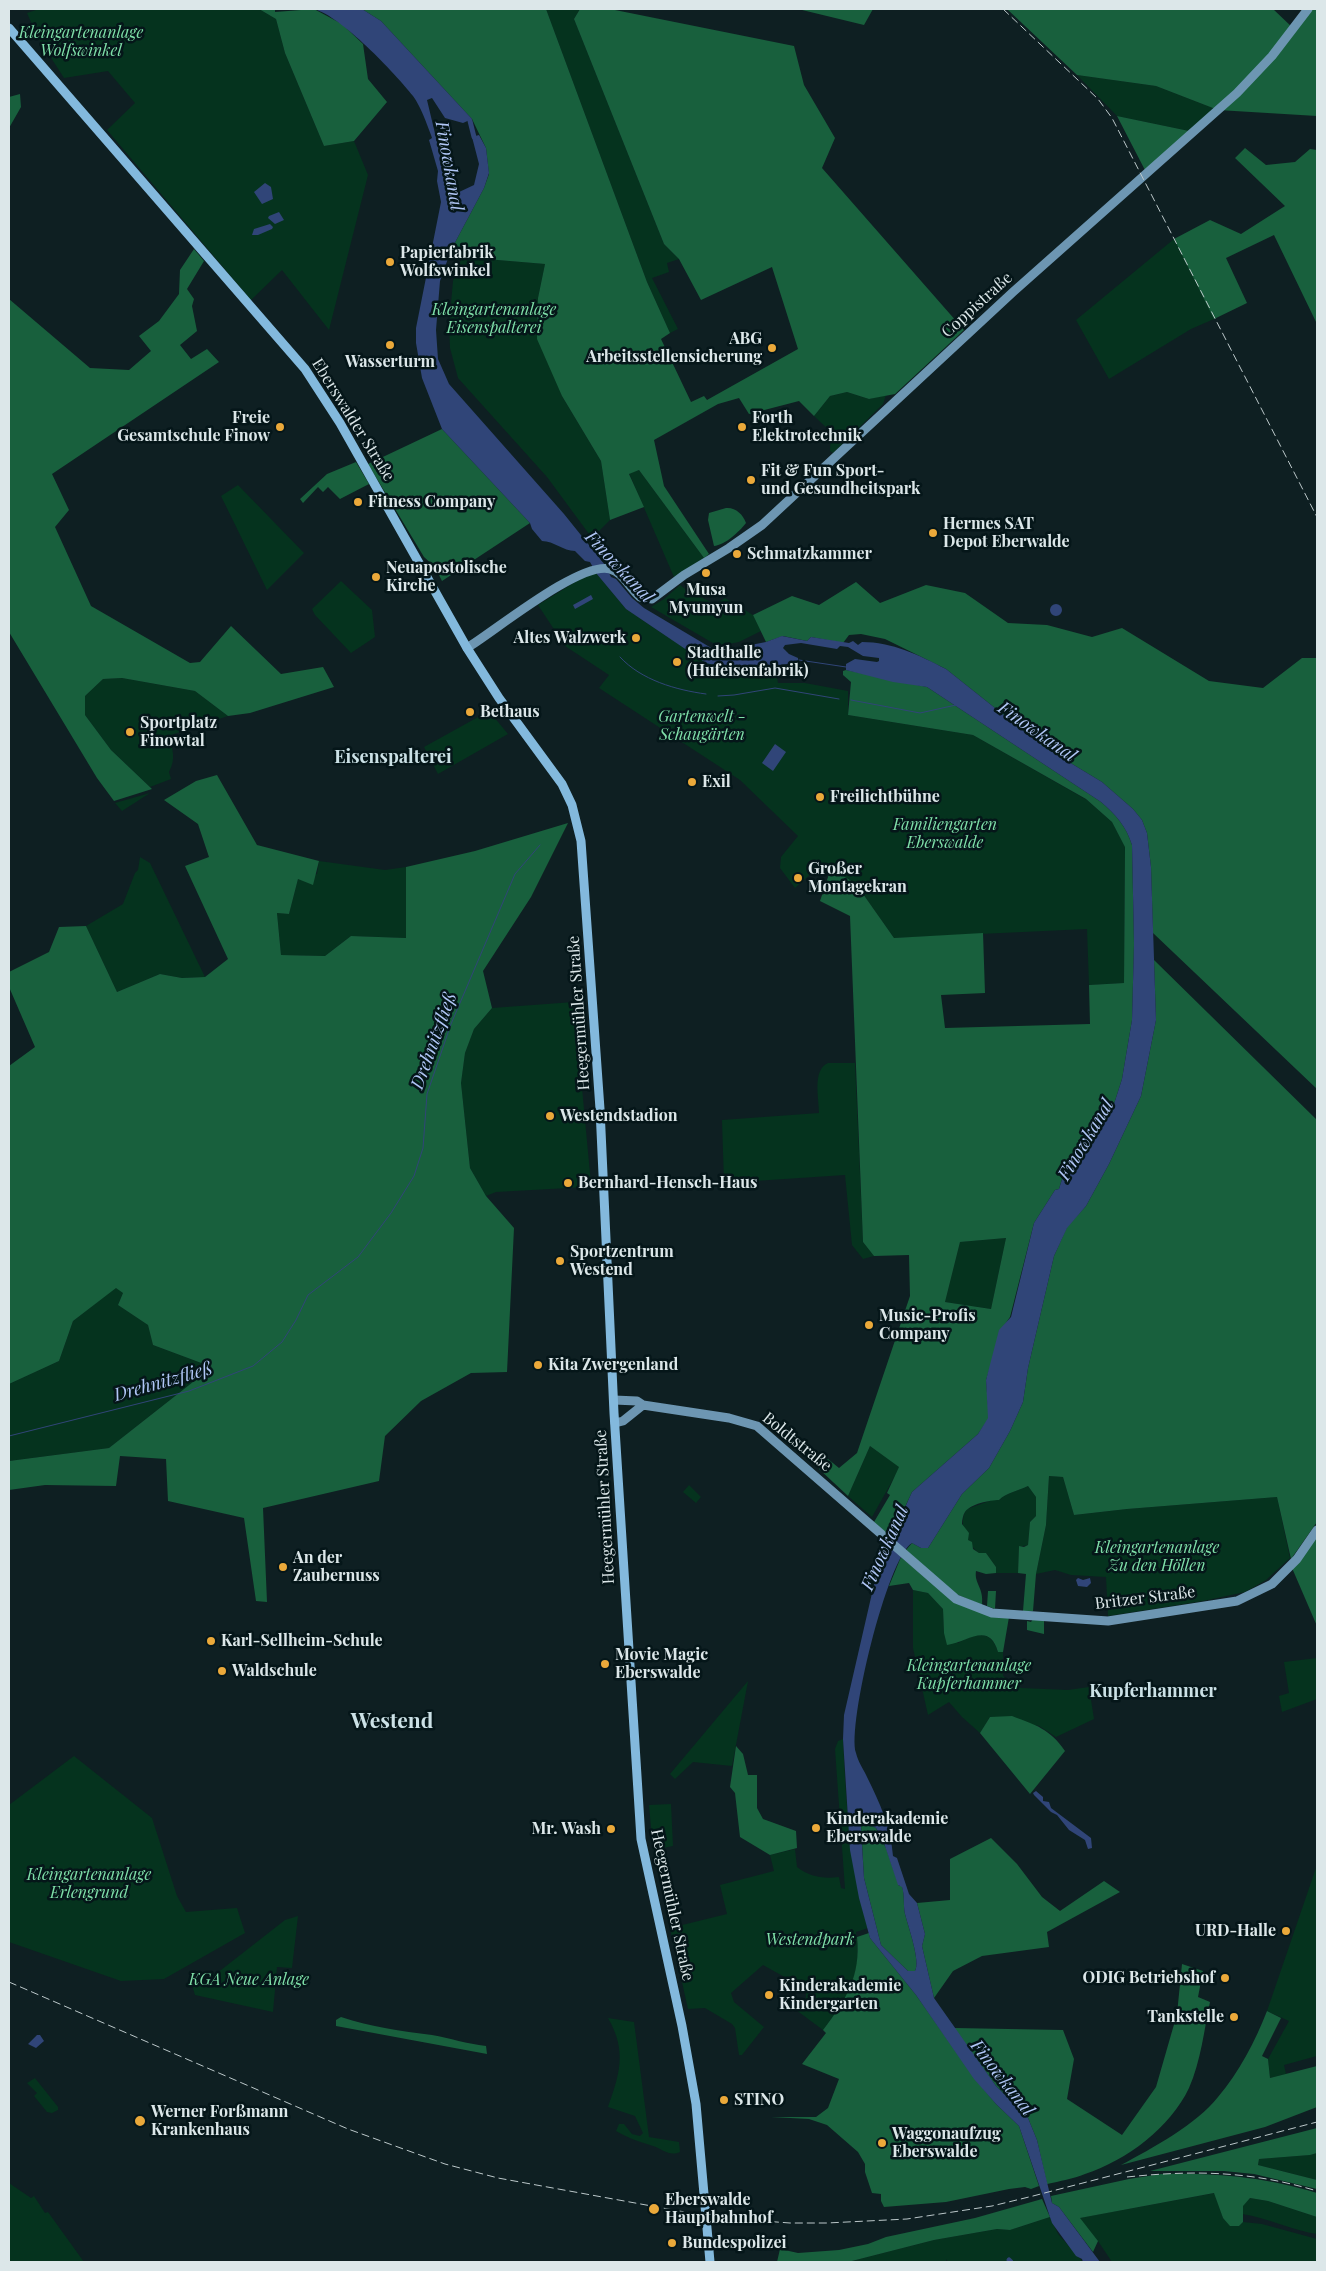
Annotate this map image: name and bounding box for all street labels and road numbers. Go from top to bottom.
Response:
street label: Coppistraße [938,268,1016,342]
street label: Eberswalder Straße [307,355,399,485]
street label: Heegermühler Straße [564,935,594,1091]
street label: Boldtstraße [759,1408,835,1476]
street label: Heegermühler Straße [591,1429,619,1585]
street label: Britzer Straße [1094,1582,1196,1614]
street label: Heegermühler Straße [647,1827,697,1983]

